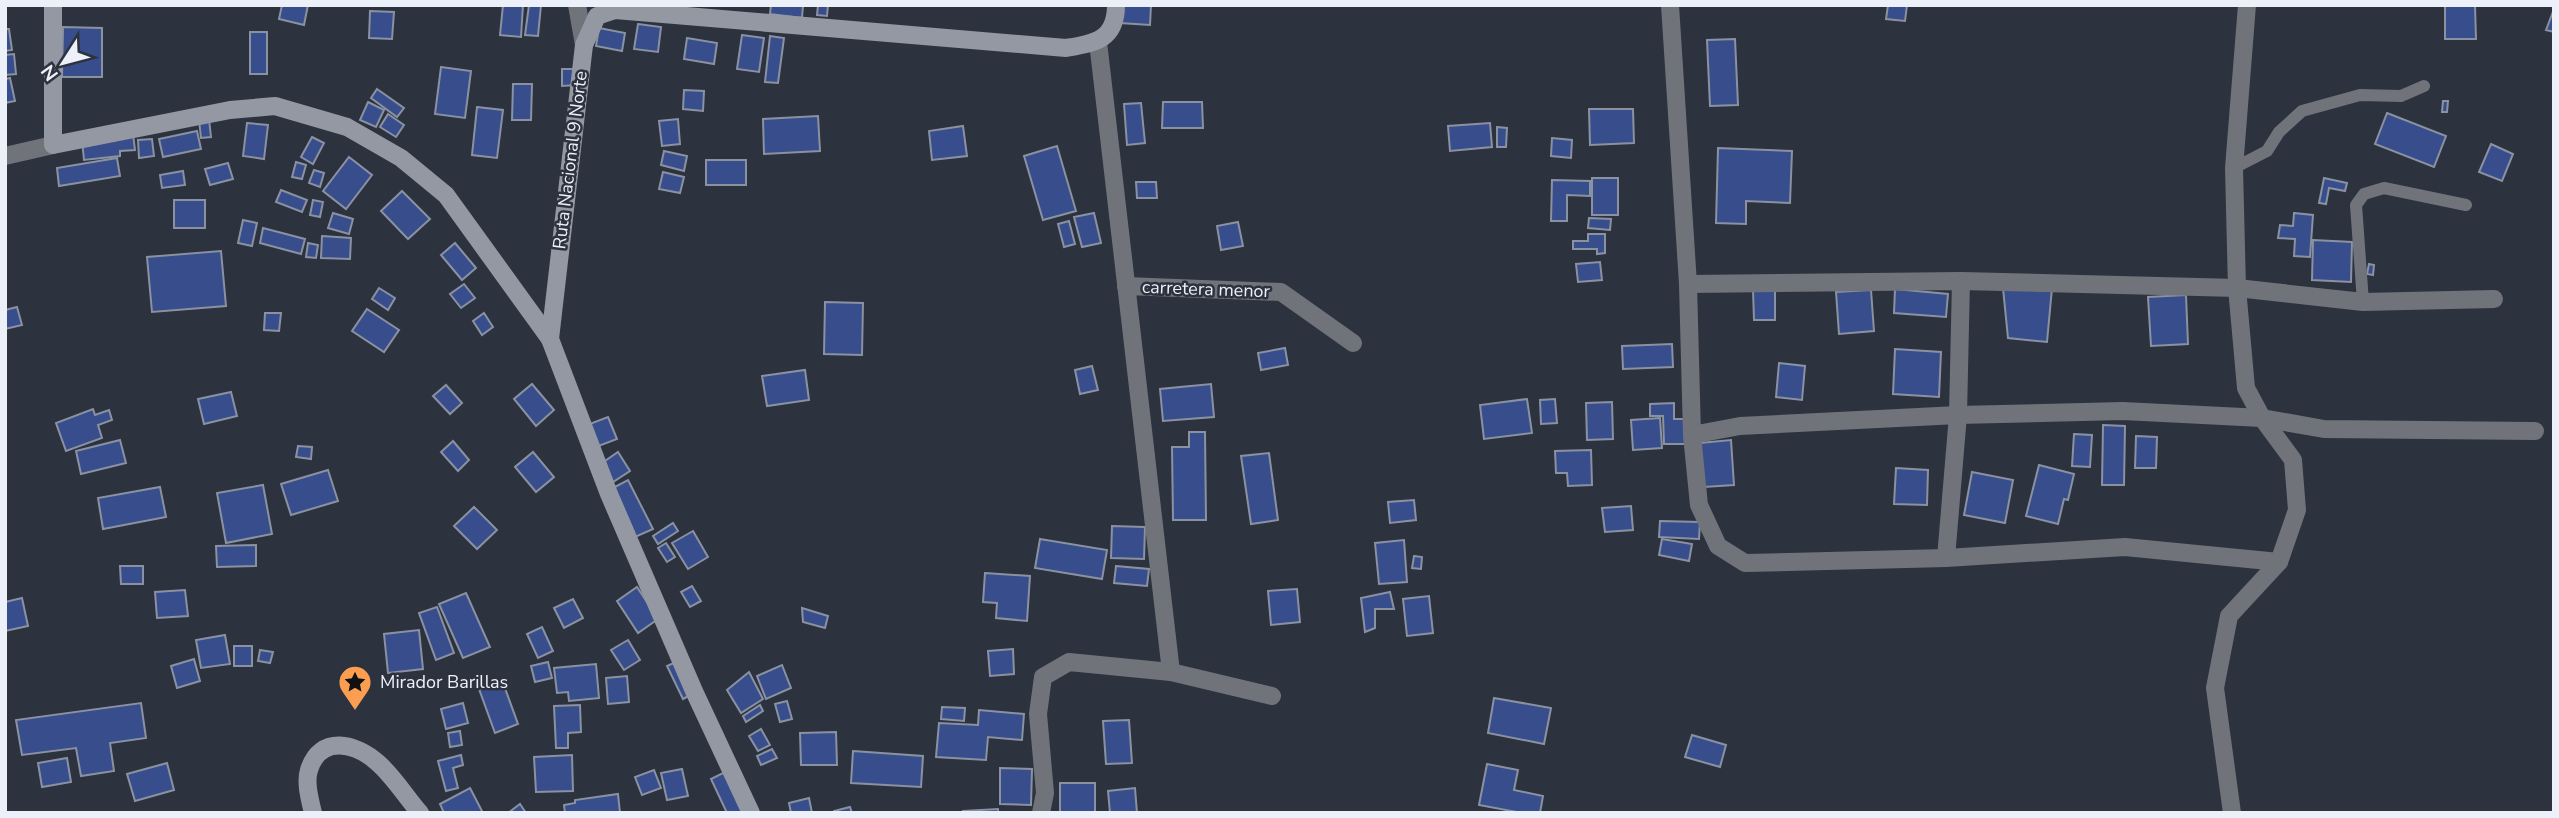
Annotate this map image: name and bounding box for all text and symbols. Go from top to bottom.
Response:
north arrow [28,28,98,98]
text: N [35,59,65,86]
street label: Ruta Nacional 9 Norte [547,70,593,250]
street label: carretera menor [1142,275,1271,303]
place icon: Mirador Barillas [336,663,374,712]
place label: Mirador Barillas [380,670,508,694]

